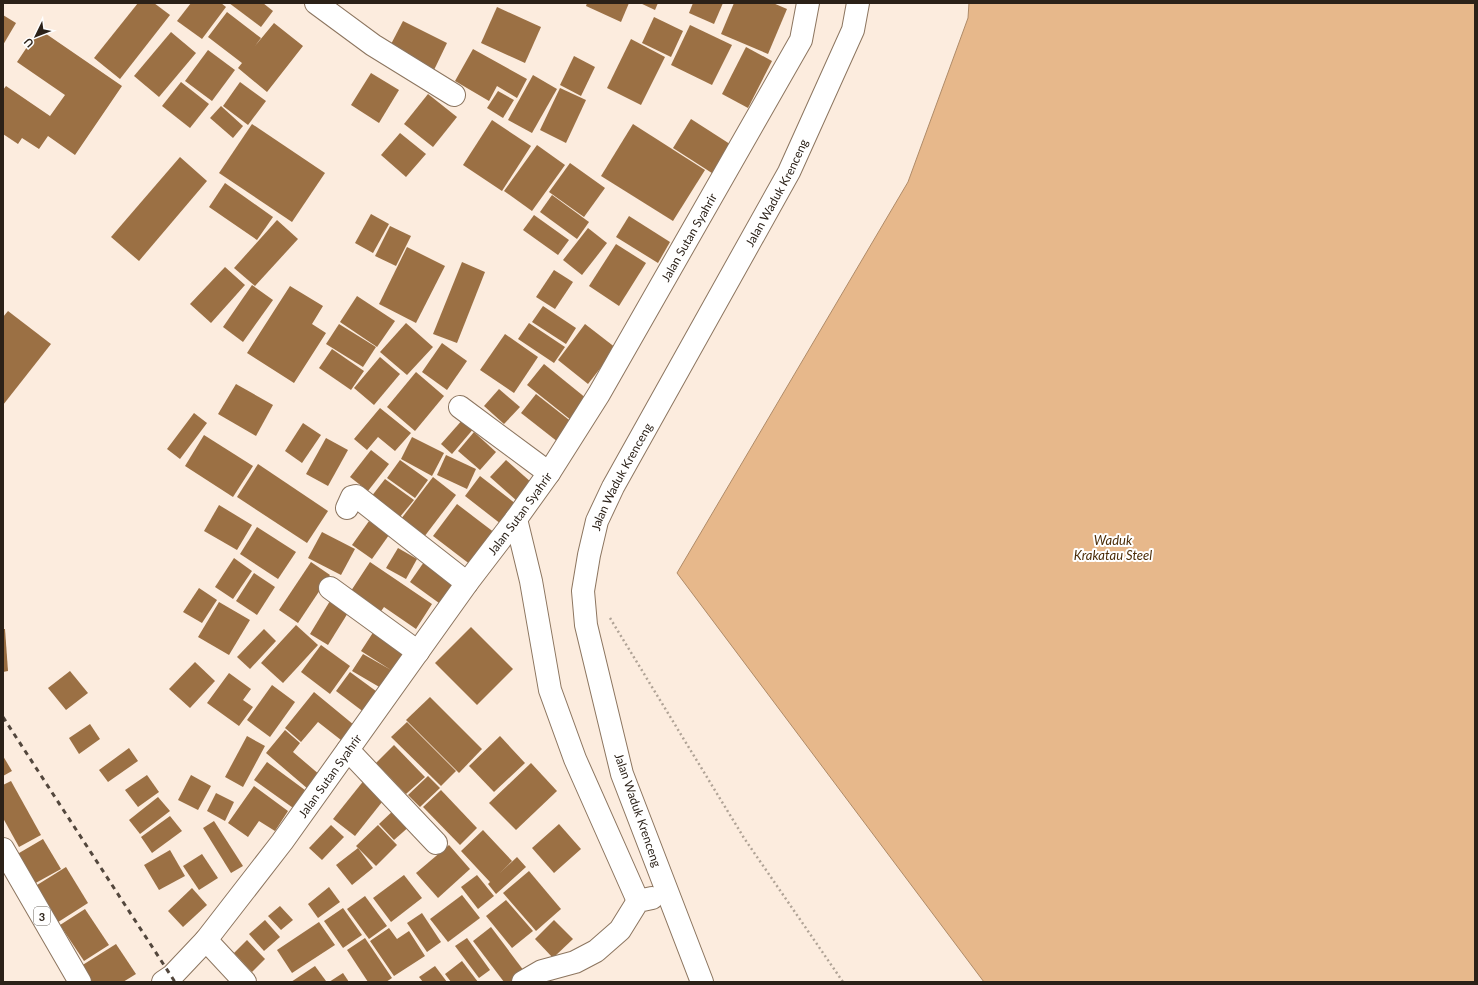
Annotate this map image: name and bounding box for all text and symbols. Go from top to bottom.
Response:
north arrow [16,16,56,56]
text: U [21,36,36,51]
street label: Jalan Waduk Krenceng [742,136,811,249]
street label: Jalan Sutan Syahrir [657,190,720,284]
street label: Jalan Waduk Krenceng [588,420,655,532]
street label: Jalan Sutan Syahrir [484,468,555,558]
water label: Waduk Krakatau Steel [1074,532,1152,563]
street label: Jalan Sutan Syahrir [295,730,365,820]
street label: Jalan Waduk Krenceng [611,751,665,869]
road number: 3 [34,907,50,925]

